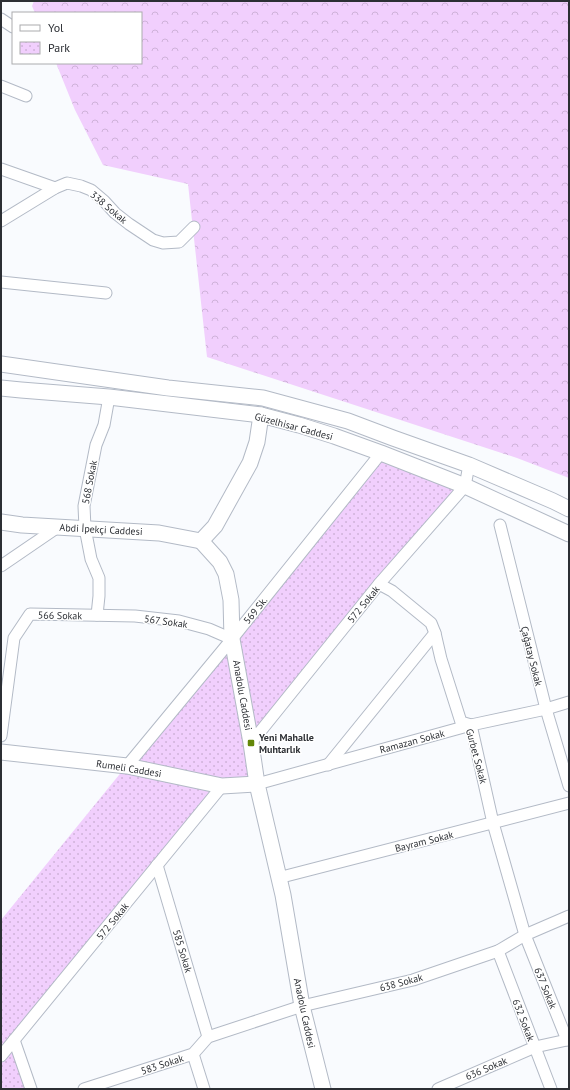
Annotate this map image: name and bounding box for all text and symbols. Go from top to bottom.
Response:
legend [12,12,142,64]
text: Yol [48,20,64,35]
text: Park [48,40,70,55]
street label: 338 Sokak [88,188,130,227]
street label: Güzelhisar Caddesi [253,410,334,443]
street label: 568 Sokak [79,459,100,505]
street label: Abdi İpekçi Caddesi [59,521,143,538]
street label: 572 Sokak [344,583,382,626]
street label: 569 Sk. [240,594,270,627]
street label: 566 Sokak [38,609,82,622]
street label: 567 Sokak [143,612,189,631]
street label: Çağatay Sokak [518,625,545,688]
street label: Anadolu Caddesi [230,659,255,731]
street label: Ramazan Sokak [378,727,446,756]
street label: Gurbet Sokak [463,727,490,785]
place label: Yeni Mahalle Muhtarlık [258,731,314,756]
marker: Yeni Mahalle Muhtarlık [246,738,256,748]
street label: Rumeli Caddesi [95,757,163,780]
street label: Bayram Sokak [394,828,455,855]
street label: 572 Sokak [93,900,131,943]
street label: 585 Sokak [170,928,195,974]
street label: 637 Sokak [531,965,560,1011]
street label: 638 Sokak [378,970,424,994]
street label: Anadolu Caddesi [291,977,318,1049]
street label: 632 Sokak [510,997,538,1043]
street label: 583 Sokak [139,1051,185,1077]
street label: 636 Sokak [463,1054,509,1083]

